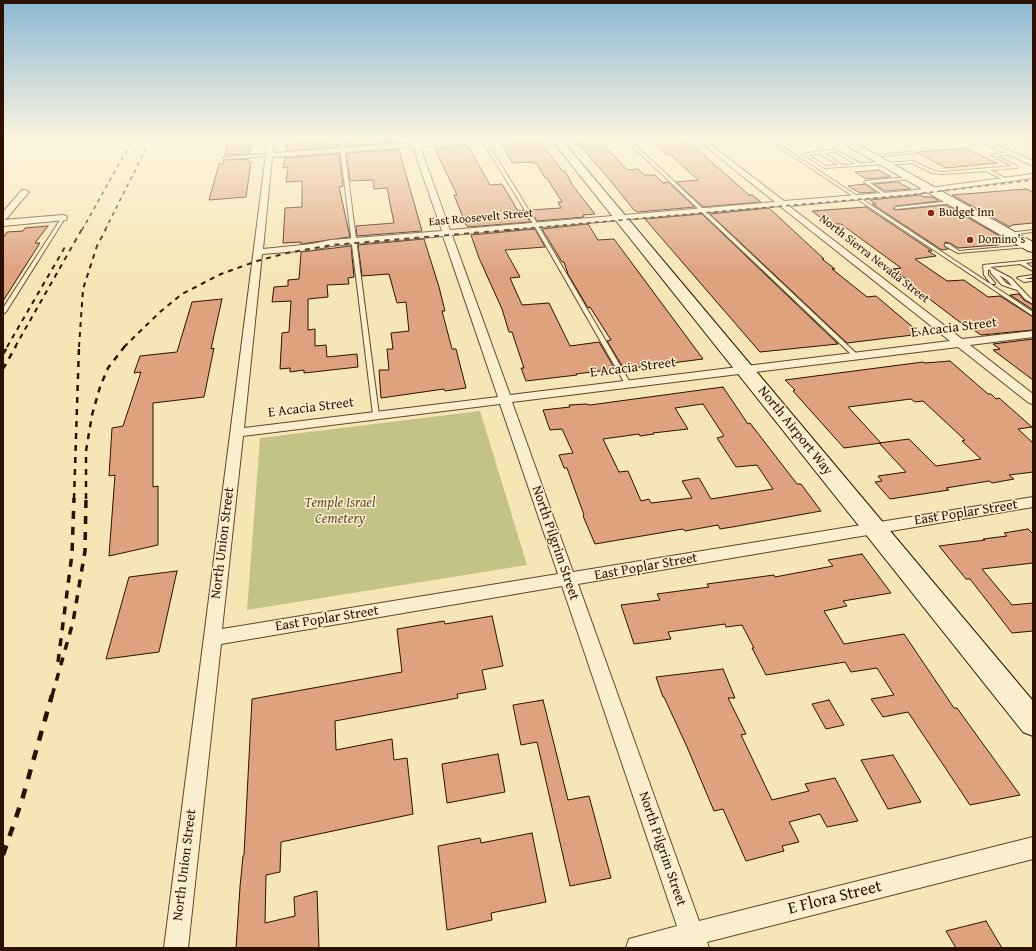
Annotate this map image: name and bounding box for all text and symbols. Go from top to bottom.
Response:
street label: East Roosevelt Street [428,206,534,230]
place label: Budget Inn [939,206,994,220]
marker: Budget Inn [926,208,936,218]
street label: North Sierra Nevada Street [816,212,932,306]
place label: Domino's [978,233,1025,247]
marker: Domino's [965,235,975,245]
street label: E Acacia Street [910,314,998,342]
street label: E Acacia Street [589,354,677,382]
street label: North Airport Way [754,383,836,479]
street label: E Acacia Street [267,394,355,422]
street label: North Pilgrim Street [528,484,582,602]
street label: North Union Street [208,486,238,600]
park label: Temple Israel Cemetery [305,495,375,528]
street label: East Poplar Street [913,497,1019,529]
street label: East Poplar Street [593,550,699,584]
street label: East Poplar Street [274,603,380,635]
street label: North Pilgrim Street [635,790,689,908]
street label: North Union Street [170,808,200,922]
street label: E Flora Street [786,877,884,919]

